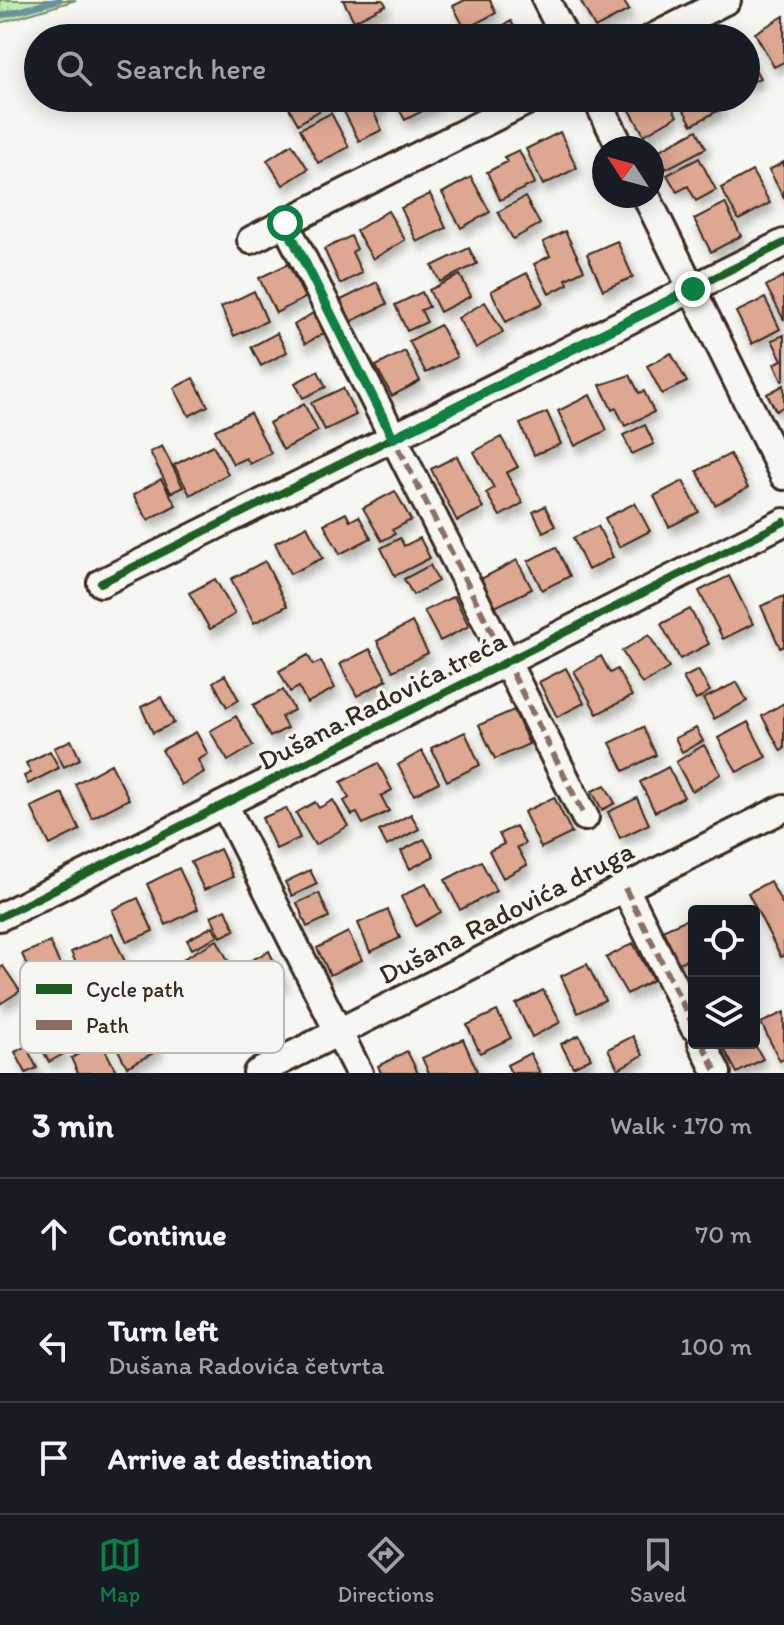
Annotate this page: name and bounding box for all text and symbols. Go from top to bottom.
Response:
search box [24,24,760,112]
icon: search [52,46,96,90]
text: Search here [116,50,266,87]
north arrow [592,136,664,208]
route start [267,205,303,241]
route end [675,271,711,307]
street label: Dušana Radovića treća [252,623,512,777]
street label: Dušana Radovića druga [373,833,640,991]
map controls [688,905,760,1049]
button: locate [688,905,760,977]
legend [20,961,284,1053]
text: Cycle path [86,976,185,1003]
button: layers [688,977,760,1049]
text: Path [86,1012,129,1039]
text: 3 min [32,1105,114,1146]
text: Walk · 170 m [610,1109,752,1141]
icon: ahead [32,1212,76,1256]
text: Continue [108,1216,227,1253]
text: 70 m [695,1218,752,1250]
text: Turn left [108,1312,219,1349]
icon: left [32,1324,76,1368]
text: 100 m [680,1330,752,1362]
text: Dušana Radovića četvrta [108,1349,385,1381]
icon: arrive [32,1436,76,1480]
text: Arrive at destination [108,1440,372,1477]
tab: Map [98,1533,142,1608]
tab: Directions [338,1533,434,1608]
tab: Saved [630,1533,686,1608]

